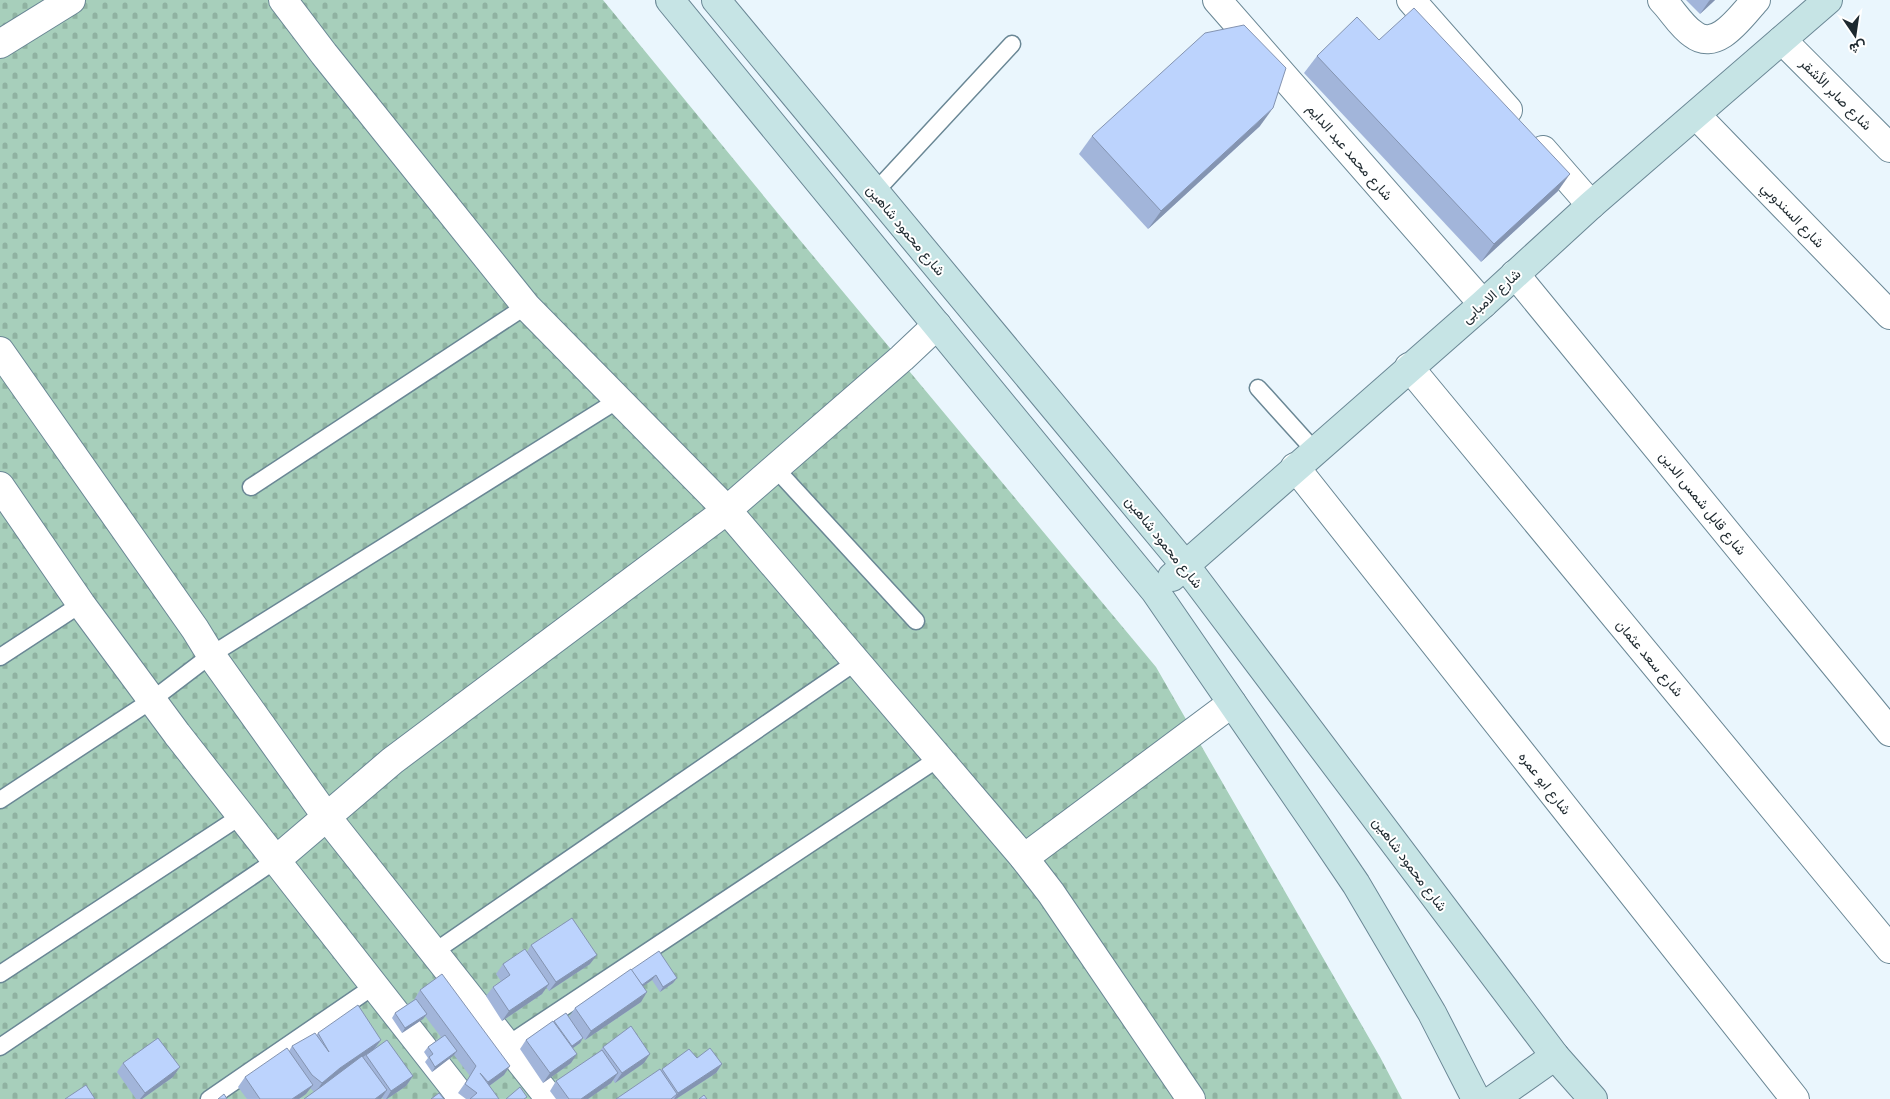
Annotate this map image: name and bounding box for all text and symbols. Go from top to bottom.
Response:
north arrow [1830,10,1880,60]
text: ش [1848,37,1868,59]
street label: شارع صابر الأشقر [1794,53,1877,135]
street label: شارع محمد عبد الدايم [1302,99,1398,205]
street label: شارع السندوبي [1755,178,1829,253]
street label: شارع محمود شاهين [861,180,950,281]
street label: شارع الامبابى [1457,264,1526,329]
street label: شارع قابل شمس الدين [1654,447,1751,560]
street label: شارع محمود شاهين [1120,492,1207,593]
street label: شارع سعد عثمان [1611,615,1688,702]
street label: شارع ابو عمره [1513,747,1576,819]
street label: شارع محمود شاهين [1367,813,1452,916]

